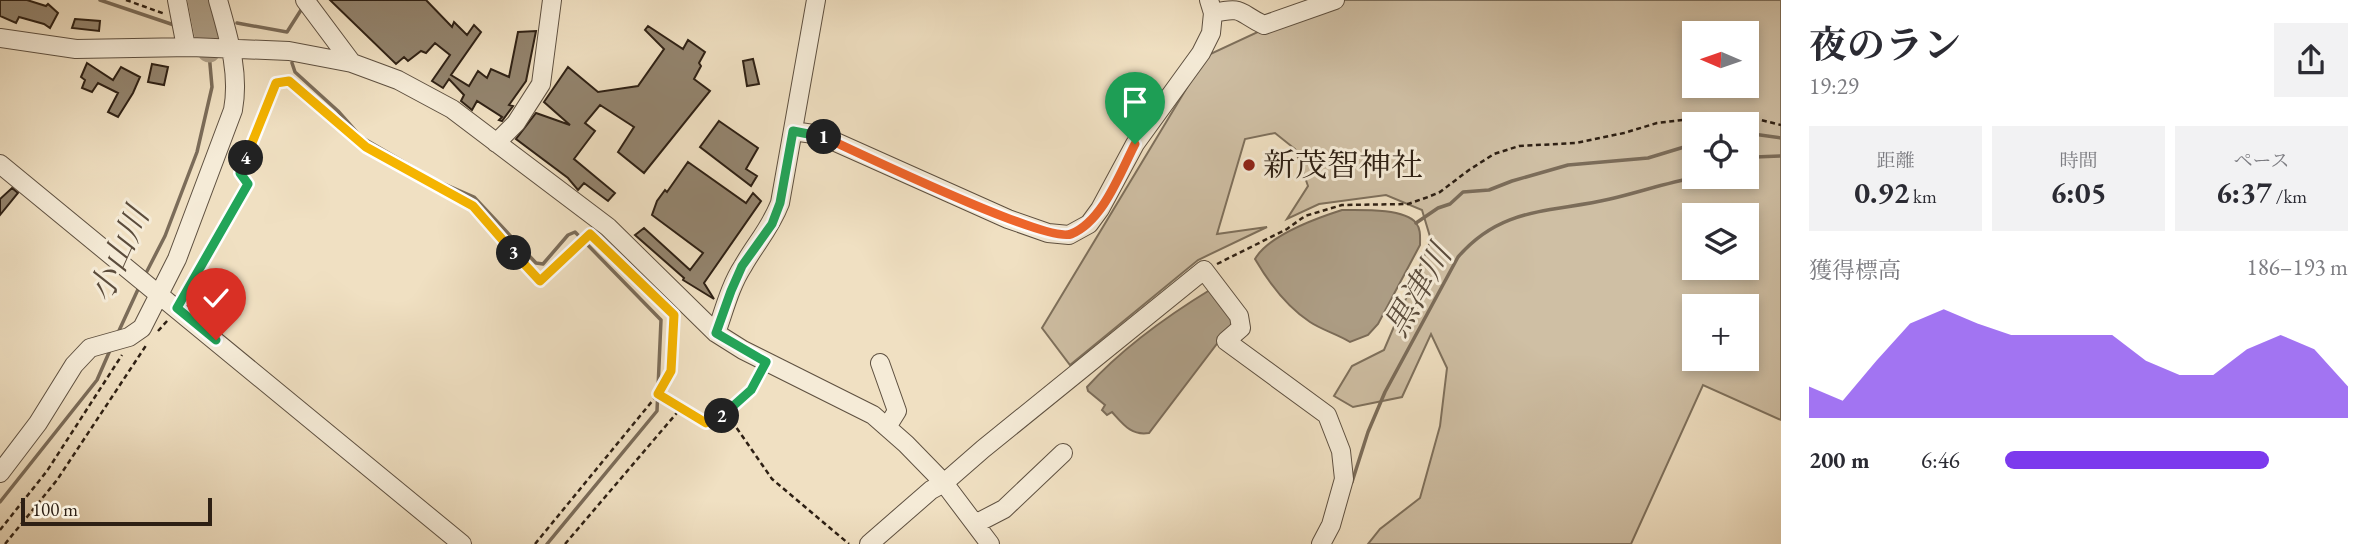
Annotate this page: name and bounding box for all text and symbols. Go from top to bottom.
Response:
text: 夜のラン [1809,20,1961,69]
north arrow [1682,21,1759,98]
map controls [1682,21,1759,371]
button: share [2274,23,2348,97]
text: 19:29 [1809,71,1859,101]
pin [1105,72,1165,144]
icon: arrive [1116,83,1154,121]
button: locate [1682,112,1759,189]
pin: 1 [806,120,842,154]
text: 1 [818,124,829,149]
pin: 4 [229,140,264,176]
place label: 新茂智神社 [1263,144,1423,186]
text: 4 [240,145,251,170]
text: 距離 [1876,148,1915,173]
text: 時間 [2059,148,2098,173]
text: ペース [2233,148,2290,173]
marker: 新茂智神社 [1241,157,1257,173]
text: 0.92 [1854,173,1909,212]
text: 6:05 [2050,173,2107,212]
text: 6:37 [2216,173,2272,212]
text: km [1909,184,1937,209]
text: /km [2272,184,2307,209]
water label: 小山川 [79,197,159,308]
button: layers [1682,203,1759,280]
water label: 黒津川 [1374,234,1462,344]
pin: 3 [496,236,532,270]
text: 3 [508,240,519,265]
text: 186–193 m [2247,252,2348,282]
text: 獲得標高 [1809,255,1901,285]
pin [186,268,246,340]
icon: check [197,279,235,317]
button: + [1682,294,1759,371]
pin: 2 [704,398,740,434]
text: 2 [716,403,727,428]
text: 200 m [1809,445,1870,475]
text: 6:46 [1921,445,1960,475]
scale bar [21,495,212,527]
text: 100 m [32,497,78,522]

